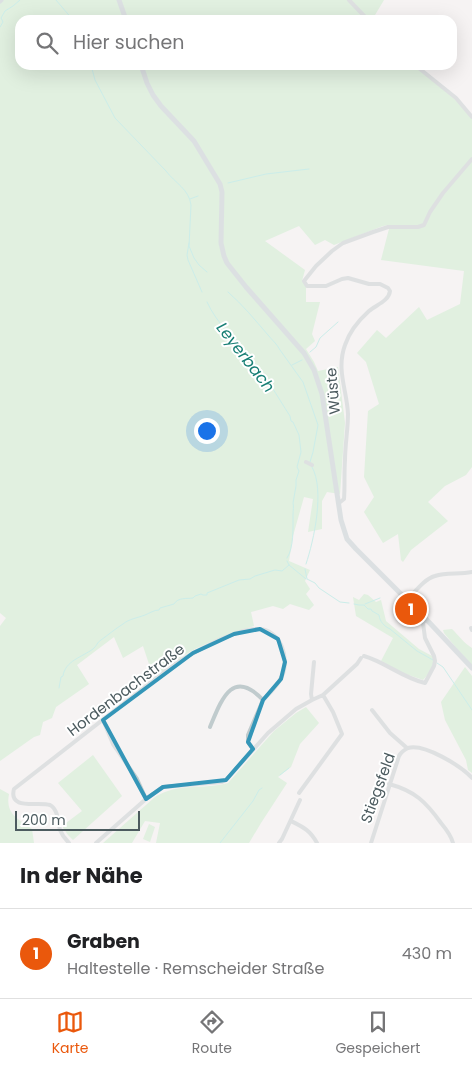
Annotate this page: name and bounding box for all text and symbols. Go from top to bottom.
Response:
search box [15,15,457,70]
icon: search [33,29,61,57]
text: Hier suchen [73,29,184,56]
water label: Leyerbach [211,317,280,397]
street label: Wüste [320,367,345,415]
your location [194,418,220,444]
pin: 1 [395,590,427,628]
street label: Hordenbachstraße [63,638,189,741]
street label: Stiegsfeld [355,750,400,826]
scale bar [15,808,140,831]
text: 200 m [22,810,66,830]
text: In der Nähe [20,861,143,890]
text: Graben [67,928,140,955]
text: 1 [33,942,39,965]
text: 430 m [402,942,452,965]
text: Haltestelle · Remscheider Straße [67,957,324,980]
tab: Karte [52,1008,89,1059]
tab: Route [192,1008,232,1059]
tab: Gespeichert [335,1008,420,1059]

